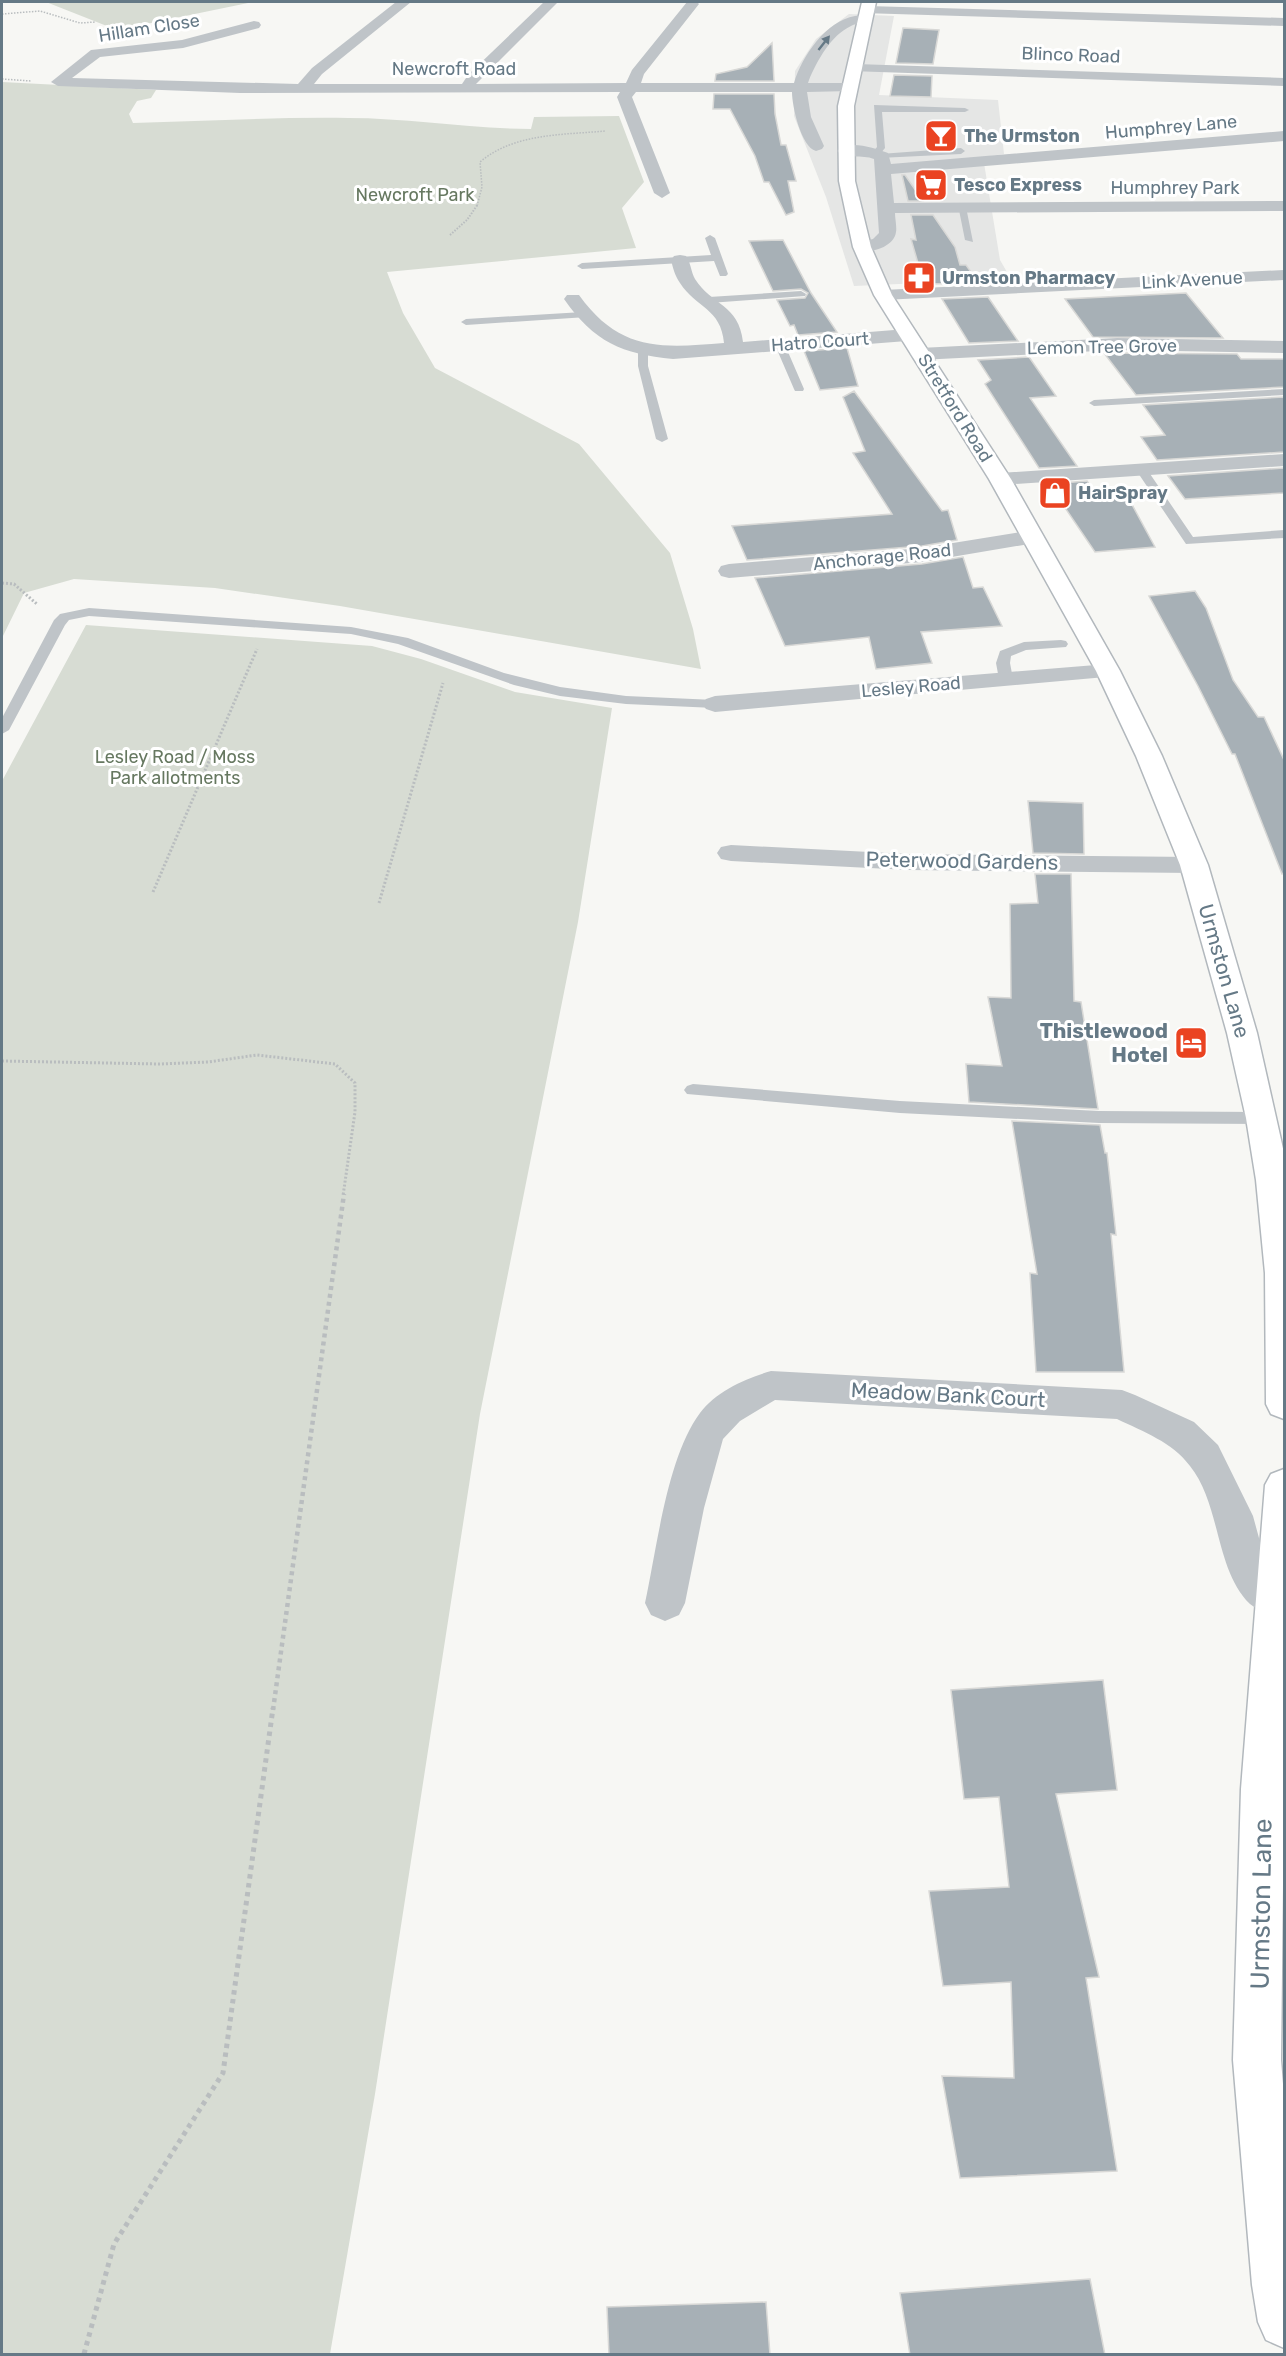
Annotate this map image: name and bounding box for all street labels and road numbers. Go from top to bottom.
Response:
street label: Hillam Close [97,9,201,47]
street label: Blinco Road [1021,42,1121,68]
street label: Newcroft Road [392,58,516,80]
street label: Humphrey Lane [1104,110,1238,144]
street label: Humphrey Park [1110,177,1240,199]
street label: Link Avenue [1141,266,1243,294]
street label: Hatro Court [770,328,870,356]
street label: Lemon Tree Grove [1027,335,1177,359]
street label: Stretford Road [913,350,997,466]
street label: Anchorage Road [812,539,952,575]
street label: Lesley Road [860,672,962,702]
street label: Peterwood Gardens [865,846,1059,875]
street label: Urmston Lane [1193,901,1256,1041]
street label: Meadow Bank Court [850,1377,1046,1412]
street label: Urmston Lane [1245,1818,1278,1990]

